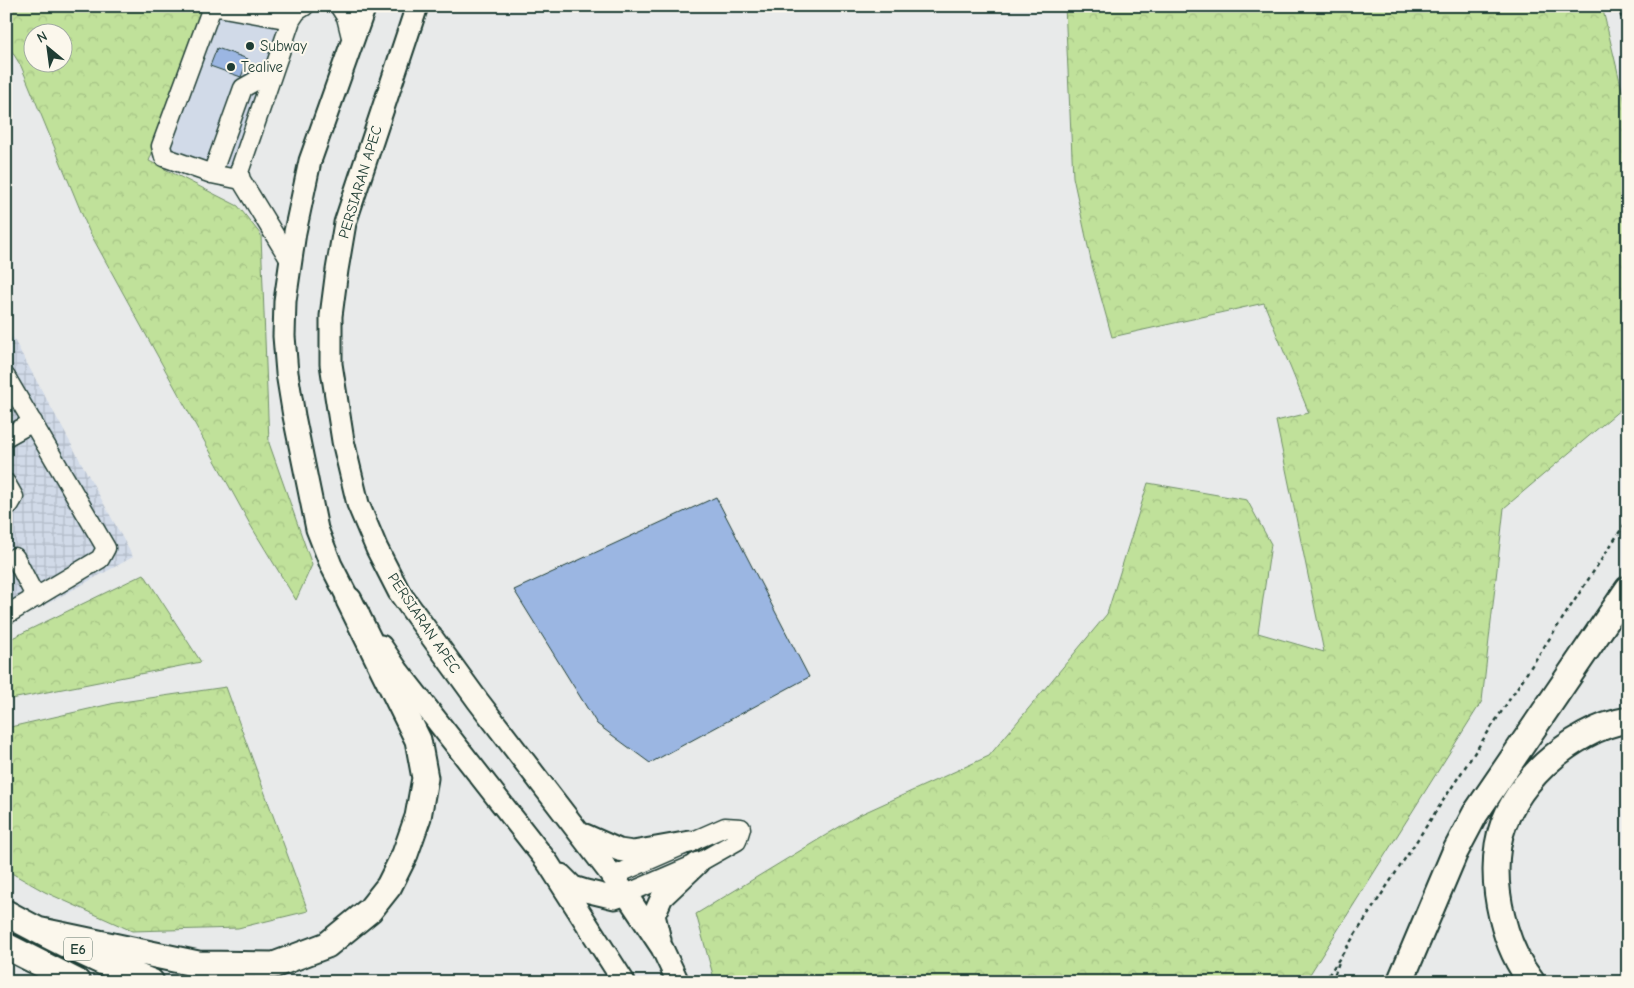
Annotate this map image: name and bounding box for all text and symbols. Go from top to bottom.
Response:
north arrow [22,22,72,72]
text: N [34,27,50,47]
place label: Subway [260,37,307,55]
marker: Subway [244,40,256,52]
place label: Tealive [241,58,284,76]
marker: Tealive [225,61,237,73]
street label: PERSIARAN APEC [334,123,386,241]
street label: PERSIARAN APEC [384,569,464,677]
road number: E6 [64,938,92,961]

